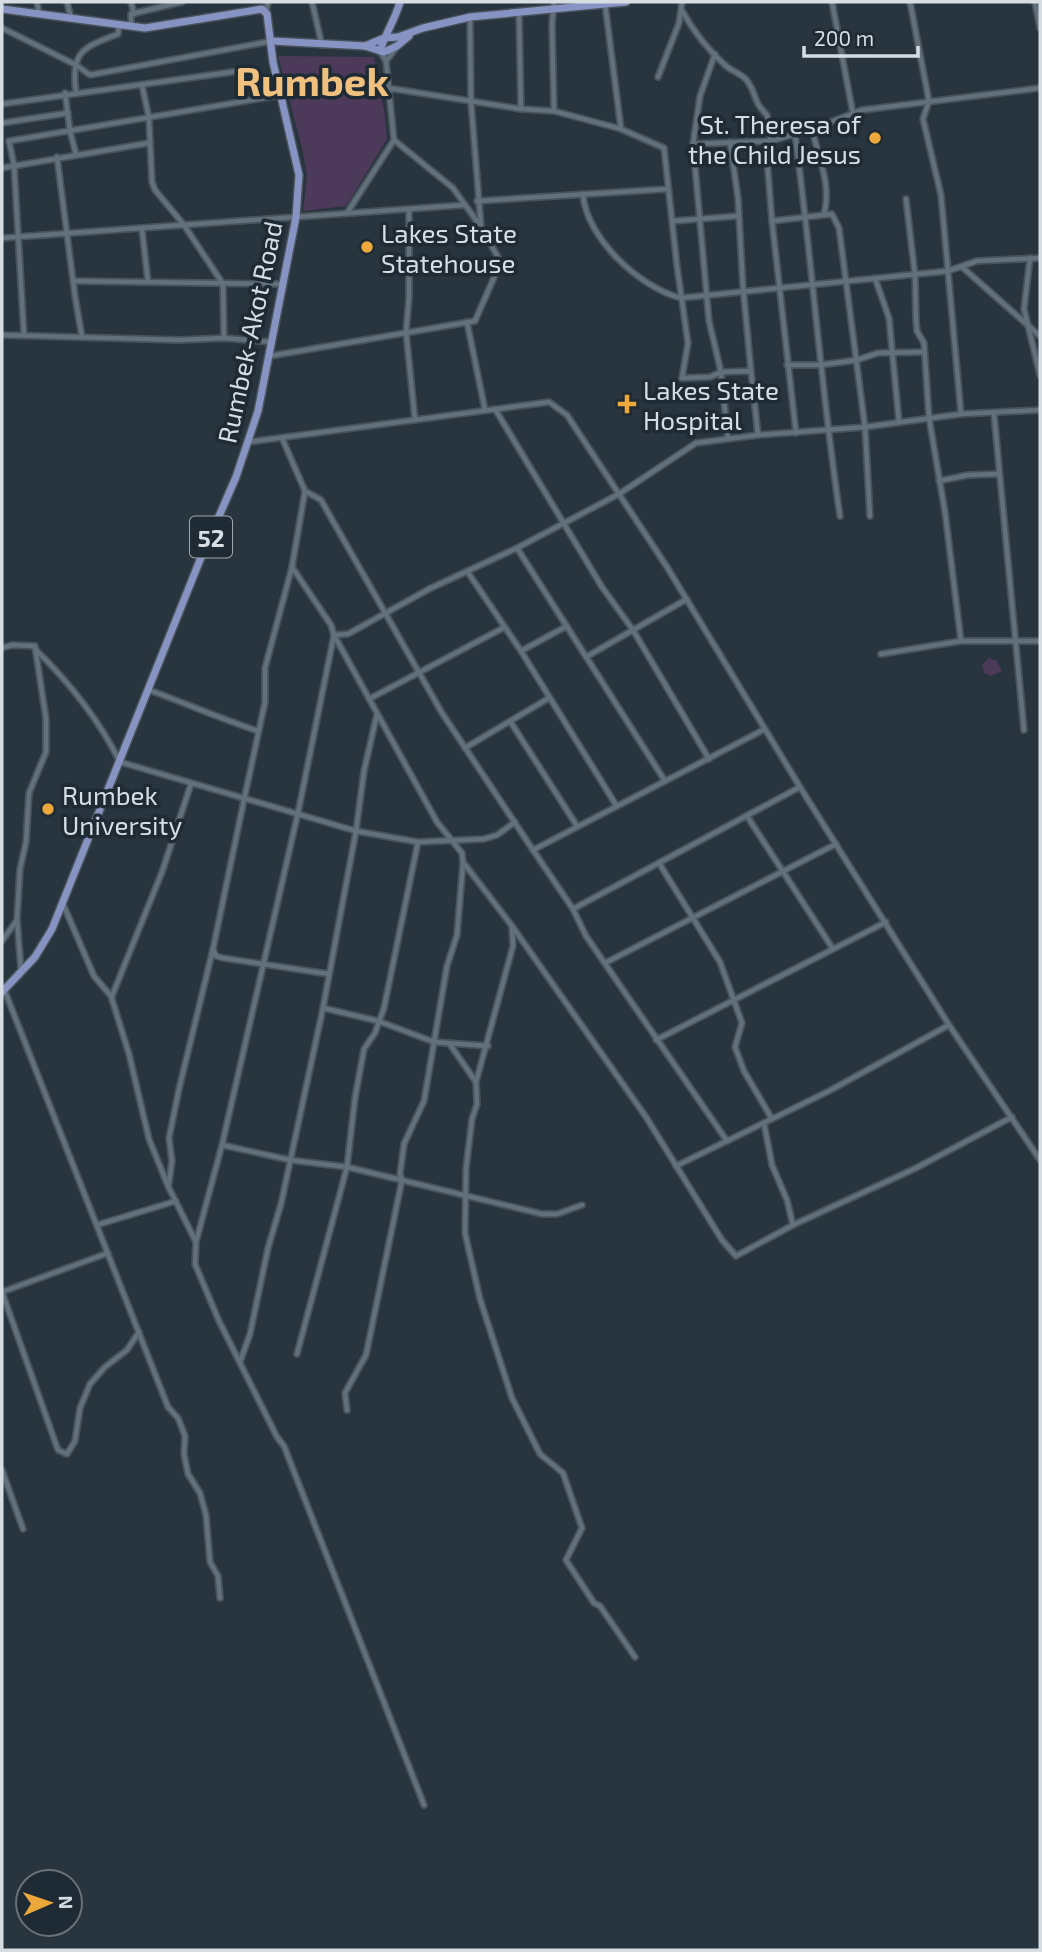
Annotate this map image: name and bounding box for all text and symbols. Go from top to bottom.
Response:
scale bar [804,14,918,58]
text: 200 m [814,25,874,50]
district label: Rumbek [235,56,389,104]
place label: St. Theresa of the Child Jesus [688,108,862,169]
marker: St. Theresa of the Child Jesus [867,130,883,146]
place label: Lakes State Statehouse [381,217,517,278]
street label: Rumbek-Akot Road [210,218,288,446]
marker: Lakes State Statehouse [359,239,375,255]
place label: Lakes State Hospital [643,374,779,435]
marker: Lakes State Hospital [617,394,637,414]
road number: 52 [190,516,232,558]
place label: Rumbek University [62,779,182,840]
marker: Rumbek University [40,801,56,817]
north arrow [14,1868,84,1938]
text: N [55,1895,78,1910]

